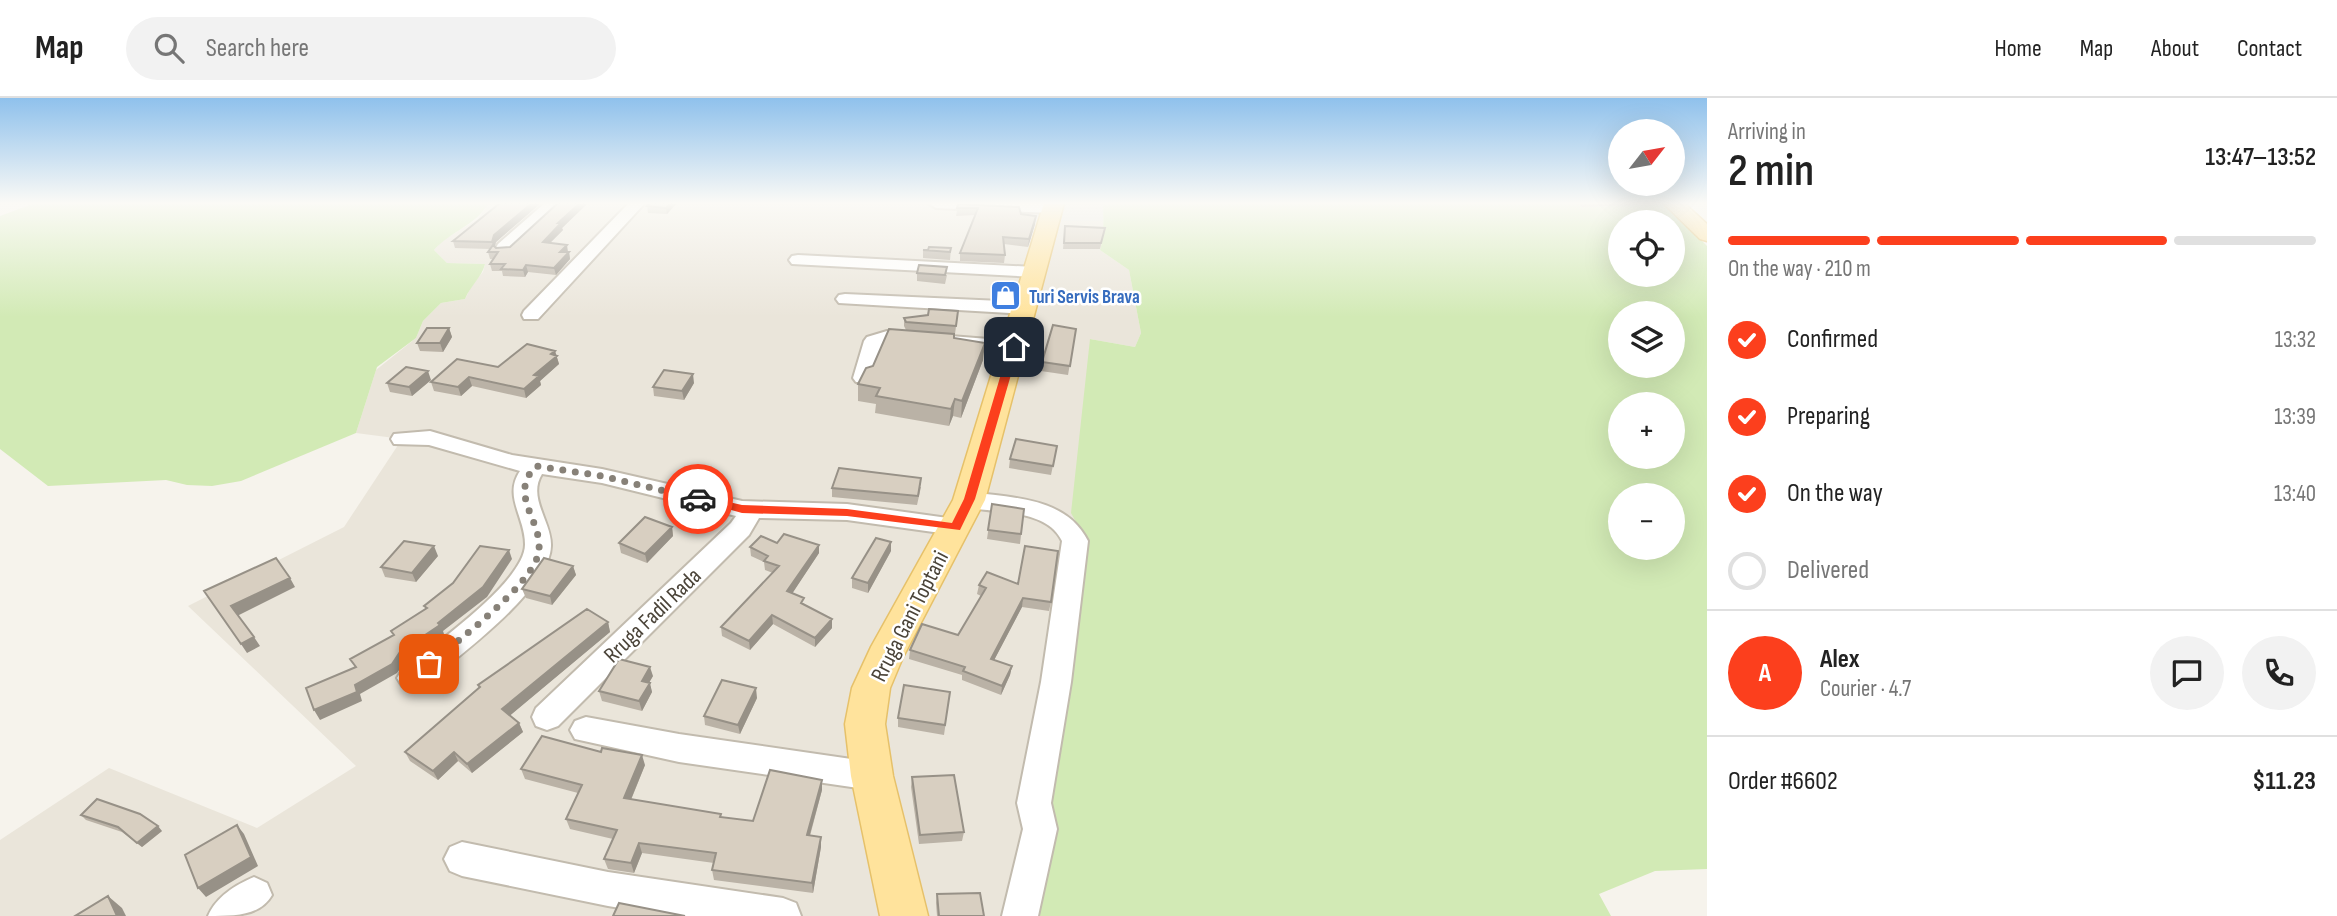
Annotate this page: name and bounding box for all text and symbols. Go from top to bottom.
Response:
search box [126,17,616,80]
text: Map [35,28,84,68]
icon: search [150,29,188,67]
text: Search here [206,33,309,64]
text: Home [1994,34,2042,63]
text: Map [2080,34,2113,63]
text: About [2151,34,2199,63]
text: Contact [2237,34,2302,63]
text: Arriving in [1728,118,1806,146]
north arrow [1608,119,1685,196]
map controls [1608,119,1685,560]
text: 13:47–13:52 [2205,142,2316,173]
text: 2 min [1728,144,1814,199]
button: locate [1608,210,1685,287]
text: On the way · 210 m [1728,255,1871,283]
shop icon: Turi Servis Brava [989,279,1023,313]
place label: Turi Servis Brava [1029,286,1140,309]
button: layers [1608,301,1685,378]
pin [984,317,1044,377]
icon: check [1728,321,1766,359]
text: Confirmed [1787,324,1878,355]
text: 13:32 [2275,326,2316,354]
icon: home [995,328,1033,366]
button: + [1608,392,1685,469]
icon: check [1728,398,1766,436]
text: Preparing [1787,401,1870,432]
text: 13:39 [2274,403,2316,431]
courier [663,464,733,534]
icon: check [1728,475,1766,513]
text: On the way [1787,478,1883,509]
icon: car [679,480,717,518]
text: 13:40 [2274,480,2316,508]
button: − [1608,483,1685,560]
street label: Rruga Gani Toptani [865,546,955,687]
text: Delivered [1787,555,1869,586]
street label: Rruga Fadil Rada [598,562,707,669]
pin [399,634,459,694]
button: chat [2150,636,2224,710]
button: phone [2242,636,2316,710]
text: Alex [1820,644,1860,675]
icon: bag [410,645,448,683]
text: A [1759,658,1771,689]
text: Courier · 4.7 [1820,675,1911,703]
text: Order #6602 [1728,766,1838,797]
text: $11.23 [2252,766,2316,797]

